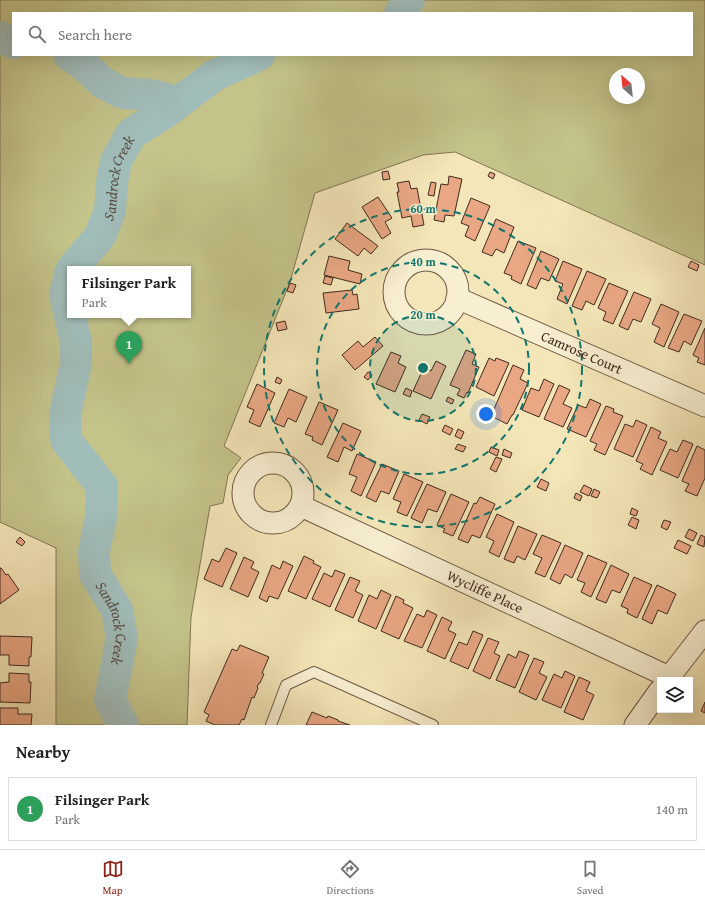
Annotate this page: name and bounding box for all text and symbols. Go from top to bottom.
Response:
search box [12,12,693,56]
icon: search [26,23,48,45]
text: Search here [58,24,132,45]
north arrow [609,68,645,104]
water label: Sandrock Creek [97,131,139,223]
text: 60 m [410,200,436,217]
text: 40 m [410,253,436,270]
popup [67,266,191,318]
text: Filsinger Park [82,272,176,293]
text: Park [82,293,107,312]
text: 20 m [410,306,436,323]
street label: Camrose Court [538,326,625,379]
pin: 1 [116,331,142,364]
centre of rings [416,361,430,375]
your location [476,404,496,424]
street label: Wycliffe Place [444,565,527,618]
water label: Sandrock Creek [91,577,133,667]
map controls [657,677,693,713]
button: layers [657,677,693,713]
text: Nearby [16,739,70,764]
text: Filsinger Park [55,789,149,810]
text: 1 [27,800,33,819]
text: 140 m [656,800,688,819]
text: Park [55,810,80,829]
tab: Map [102,858,124,898]
tab: Directions [327,858,374,898]
tab: Saved [577,858,603,898]

